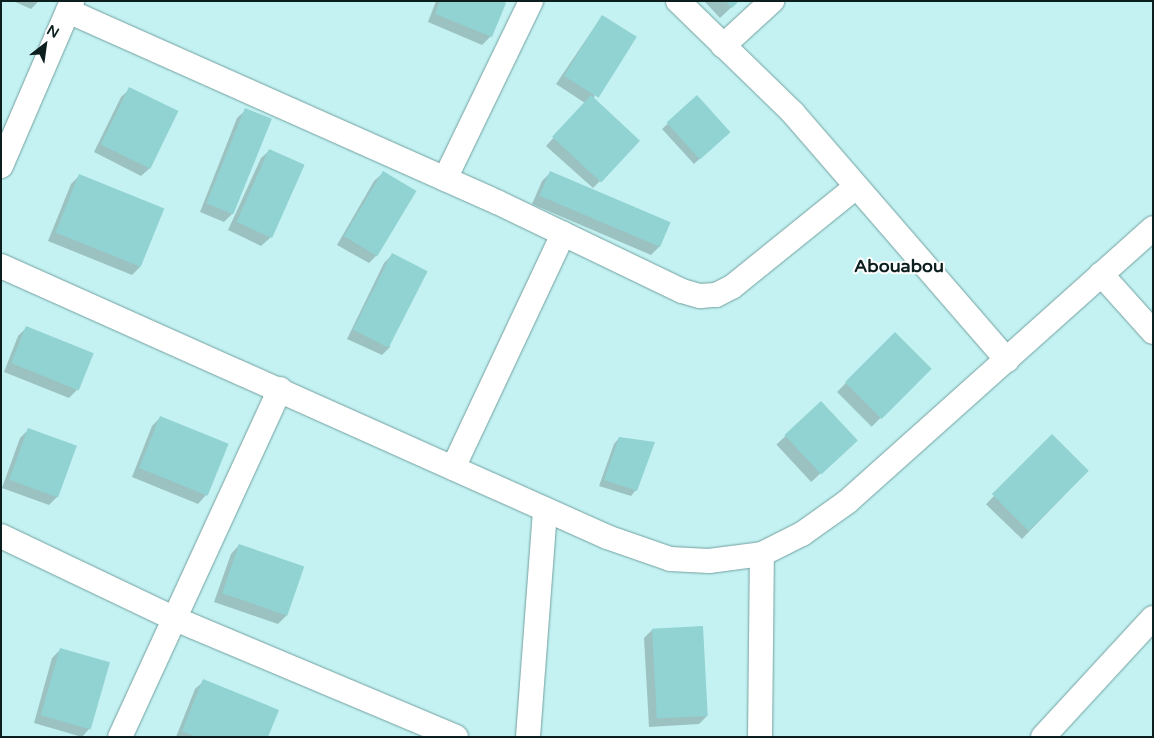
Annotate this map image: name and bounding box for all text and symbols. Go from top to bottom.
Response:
north arrow [20,20,70,70]
text: N [44,21,62,42]
district label: Abouabou [854,255,944,277]

